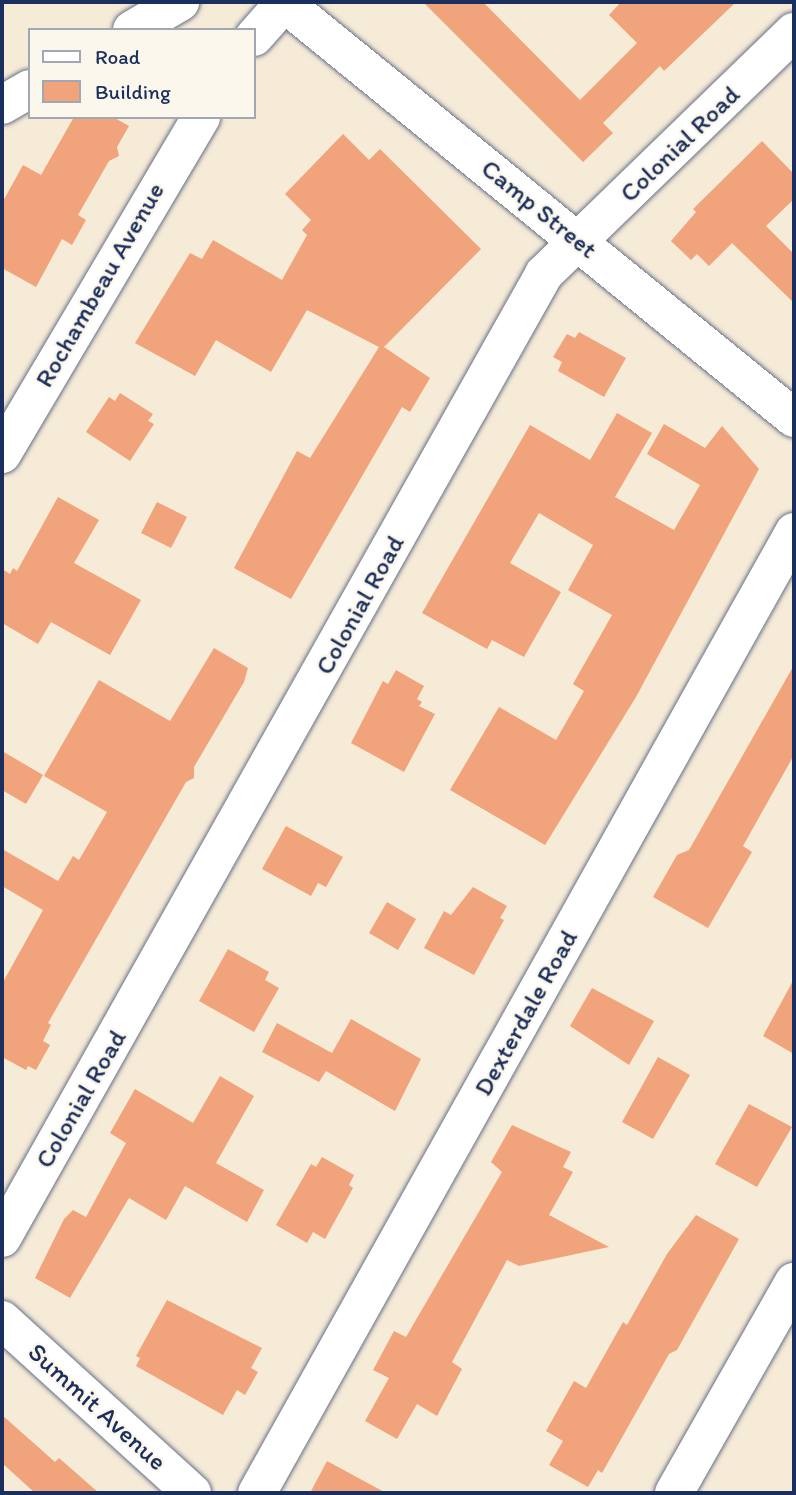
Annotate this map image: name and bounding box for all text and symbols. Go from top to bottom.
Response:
legend [28,28,256,119]
text: Road [95,44,140,69]
text: Building [95,79,171,104]
street label: Colonial Road [614,79,746,209]
street label: Camp Street [475,153,603,265]
street label: Rochambeau Avenue [29,178,171,392]
street label: Colonial Road [309,530,411,680]
street label: Dexterdale Road [468,925,584,1101]
street label: Colonial Road [29,1025,133,1173]
street label: Summit Avenue [21,1337,173,1477]

